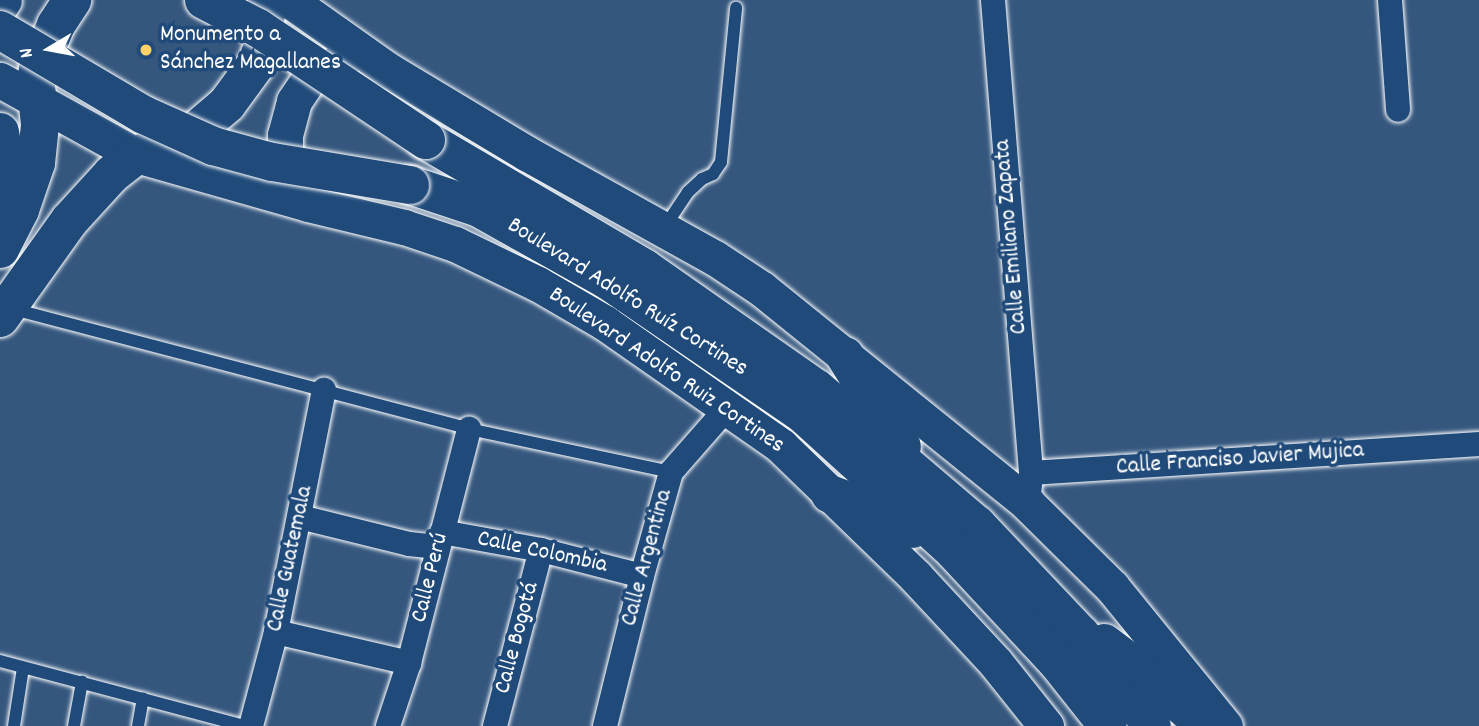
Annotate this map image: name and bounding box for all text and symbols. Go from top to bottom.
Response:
north arrow [14,14,84,84]
place label: Monumento a Sánchez Magallanes [160,22,341,78]
marker: Monumento a Sánchez Magallanes [138,42,154,58]
text: N [14,46,42,60]
street label: Calle Emiliano Zapata [989,138,1035,336]
street label: Boulevard Adolfo Ruíz Cortines [501,212,753,384]
street label: Boulevard Adolfo Ruiz Cortines [543,281,789,461]
street label: Calle Franciso Javier Mujica [1115,437,1365,483]
street label: Calle Guatemala [261,483,321,635]
street label: Calle Argentina [616,486,680,630]
street label: Calle Colombia [474,525,610,581]
street label: Calle Perú [406,530,456,626]
street label: Calle Bogotá [489,579,547,697]

